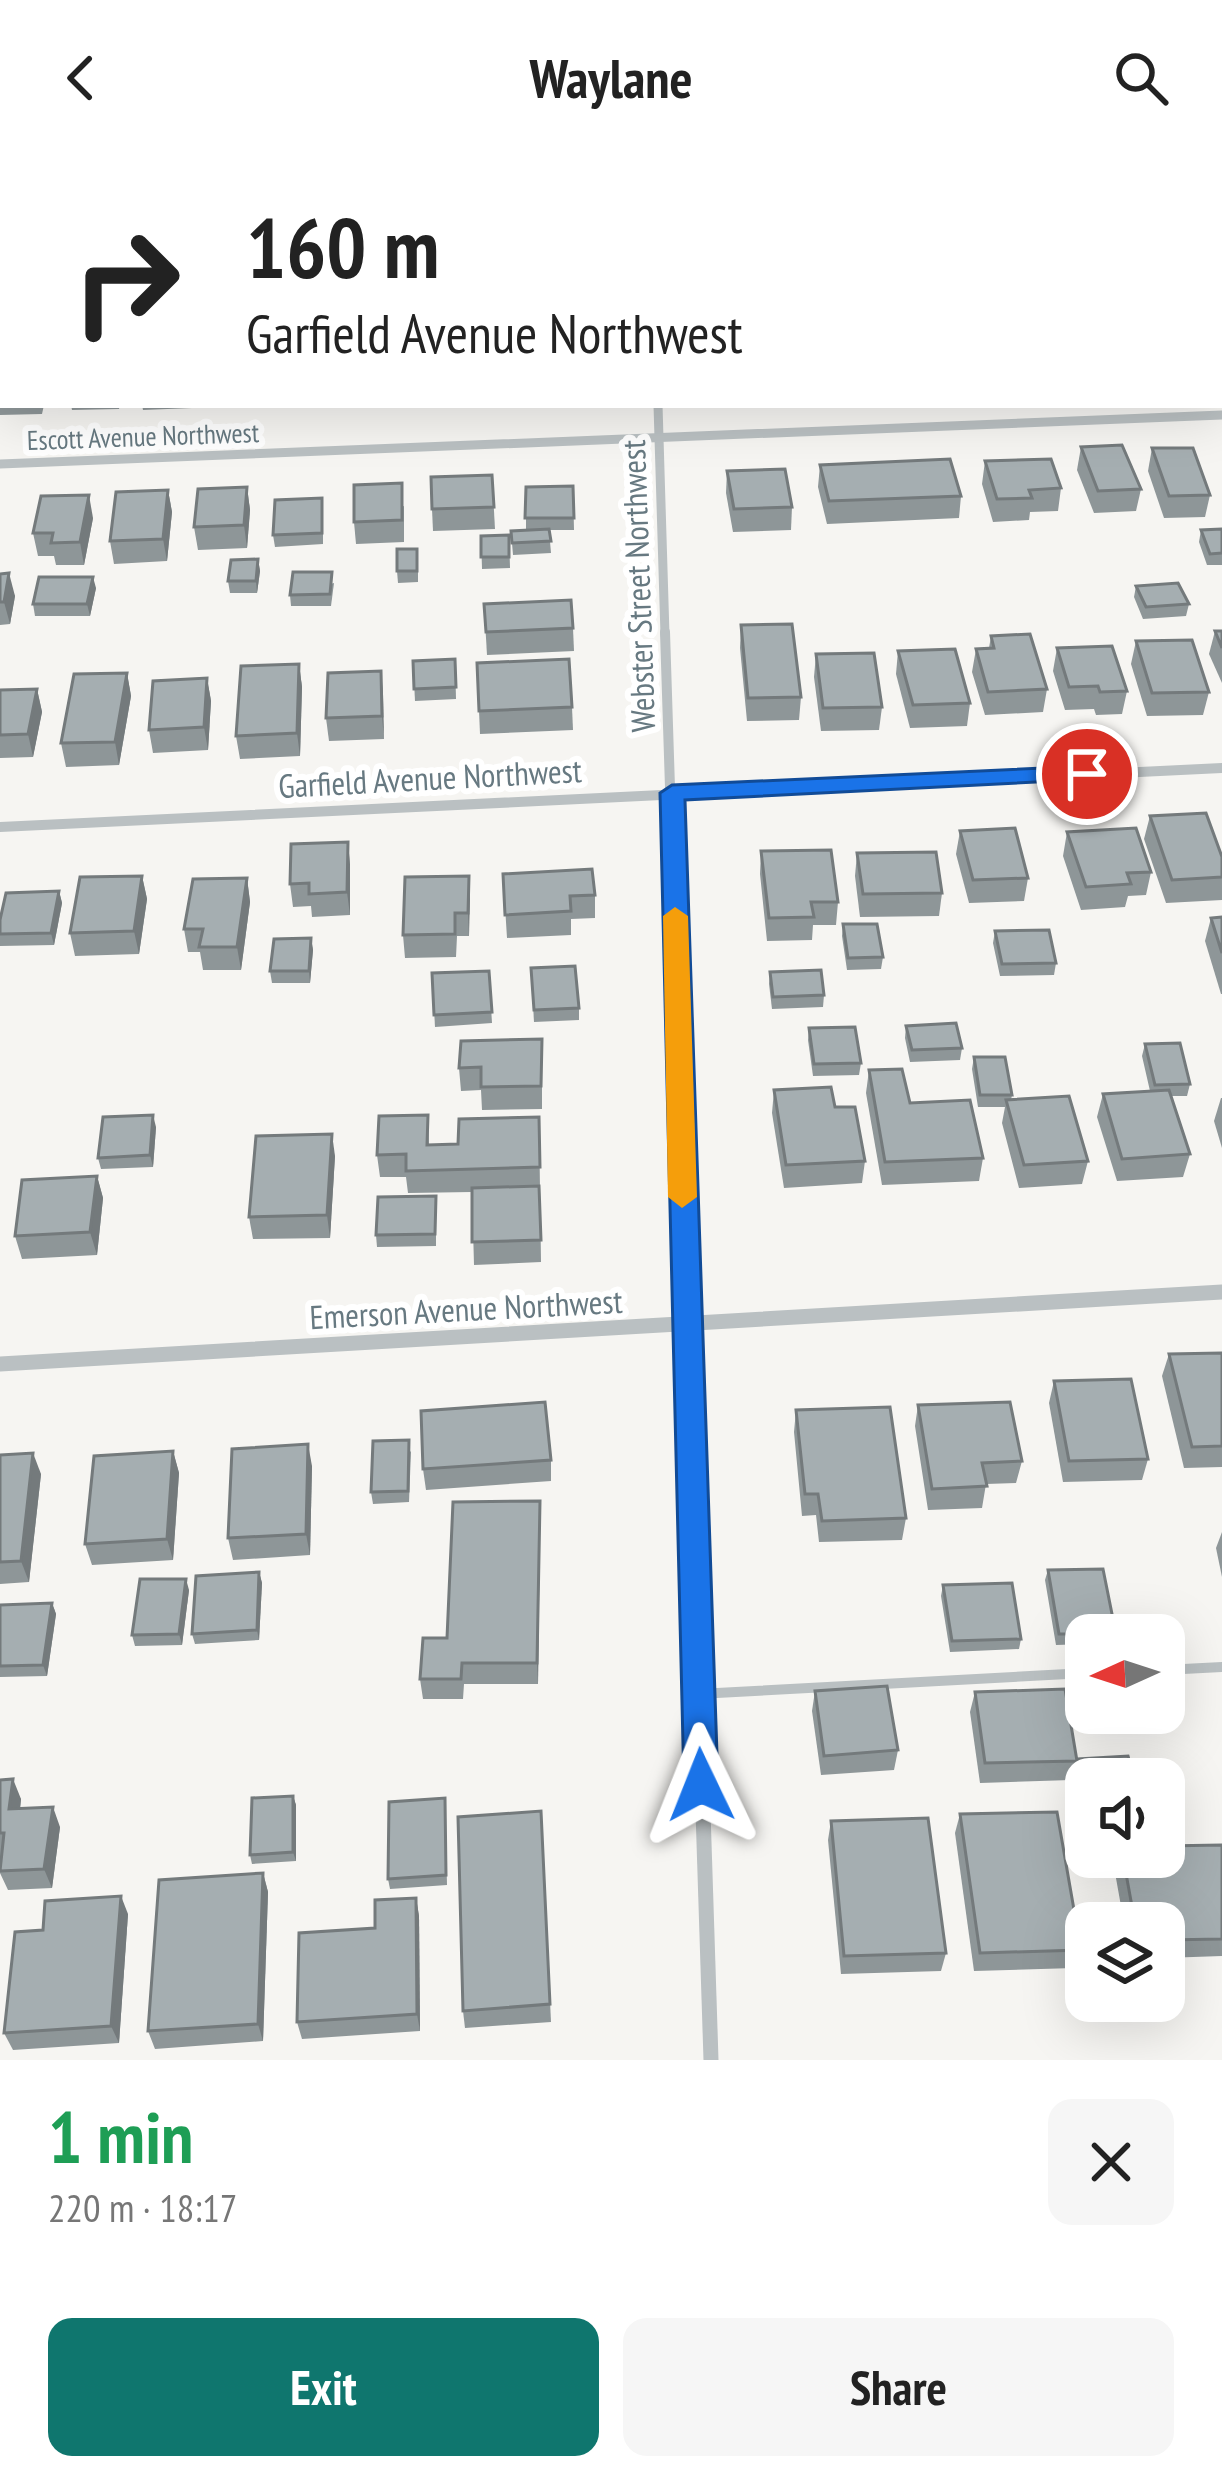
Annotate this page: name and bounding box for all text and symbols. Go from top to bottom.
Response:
text: Waylane [529,43,693,113]
icon: back [48,45,114,111]
icon: search [1108,45,1174,111]
text: 160 m [246,192,439,301]
icon: right [48,204,204,360]
text: Garfield Avenue Northwest [246,298,743,368]
street label: Escott Avenue Northwest [26,415,260,457]
street label: Webster Street Northwest [611,439,664,733]
pin [1036,723,1138,825]
icon: arrive [1054,741,1120,807]
street label: Garfield Avenue Northwest [277,748,583,807]
street label: Emerson Avenue Northwest [308,1279,624,1338]
north arrow [1065,1614,1185,1734]
map controls [1065,1614,1185,2022]
position arrow [638,1722,764,1848]
button: sound [1065,1758,1185,1878]
button: layers [1065,1902,1185,2022]
text: 1 min [48,2090,193,2183]
button: close [1048,2099,1174,2225]
text: 220 m · 18:17 [48,2182,237,2233]
button: Exit [48,2318,599,2456]
button: Share [623,2318,1174,2456]

